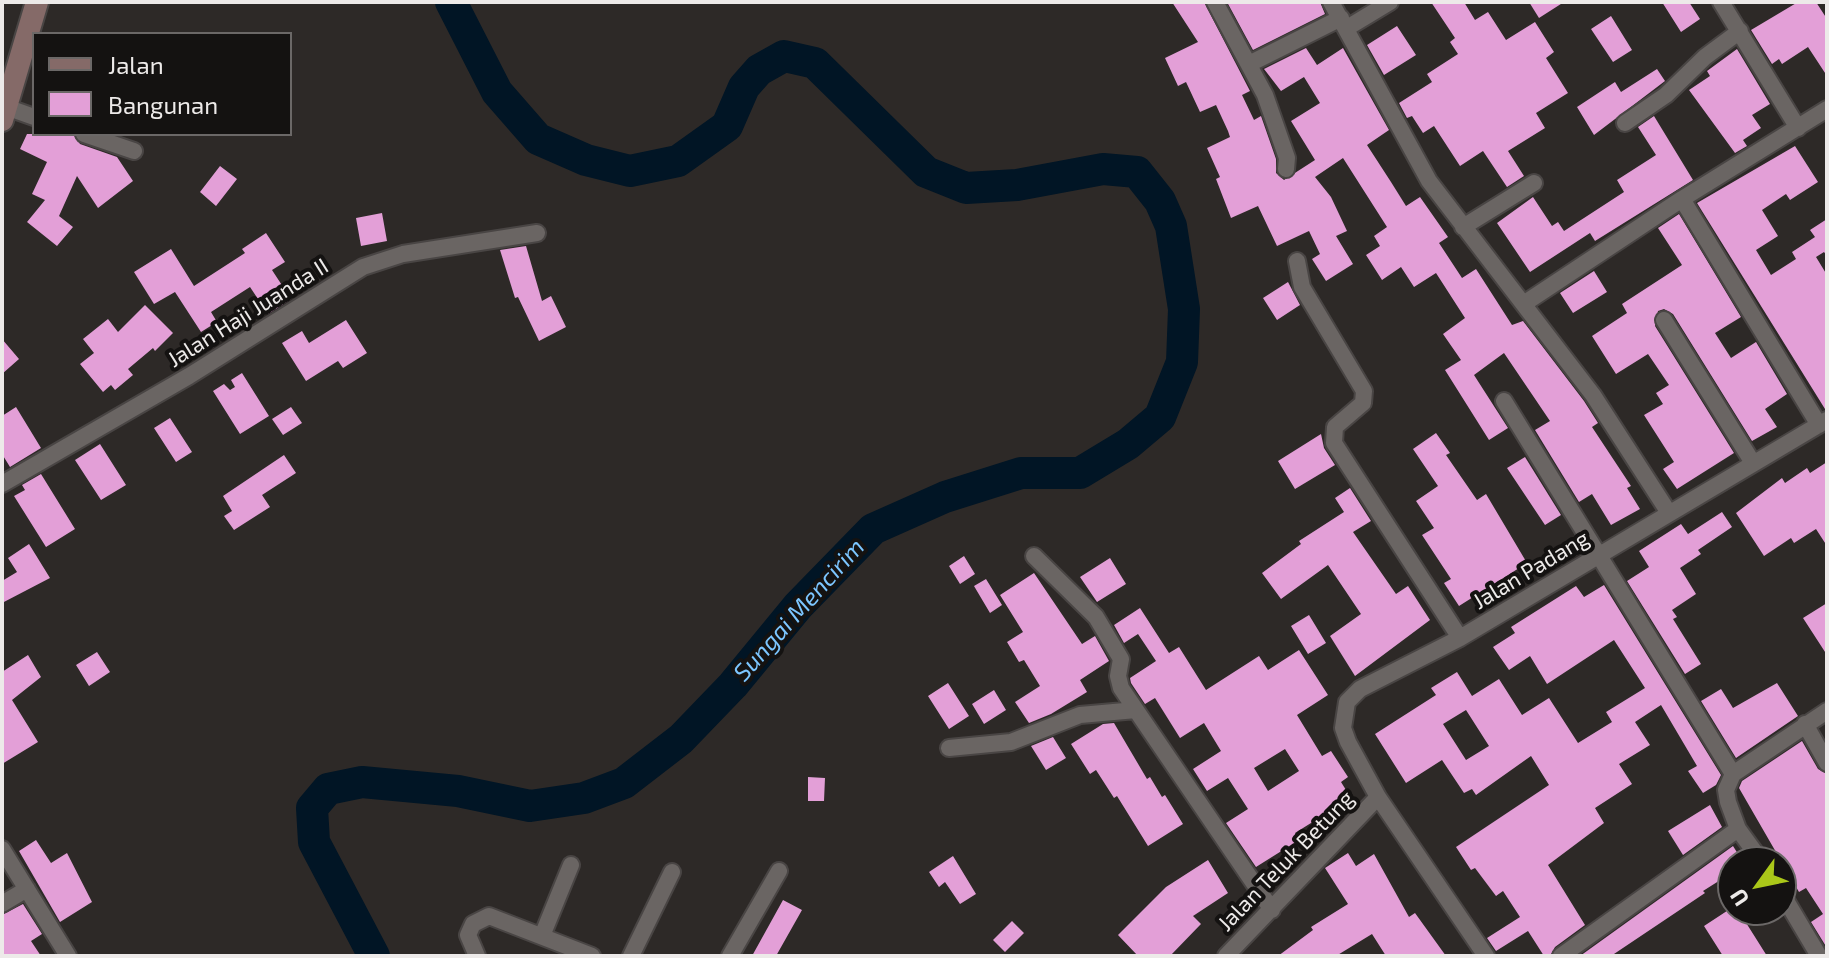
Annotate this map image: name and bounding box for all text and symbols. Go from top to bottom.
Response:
legend [32,32,292,136]
text: Jalan [108,50,164,79]
text: Bangunan [108,90,218,119]
street label: Jalan Haji Juanda II [163,253,333,373]
street label: Jalan Padang [1468,525,1594,615]
water label: Sungai Mencirim [728,533,870,687]
street label: Jalan Teluk Betung [1212,785,1360,937]
north arrow [1717,846,1797,926]
text: U [1724,885,1754,911]

